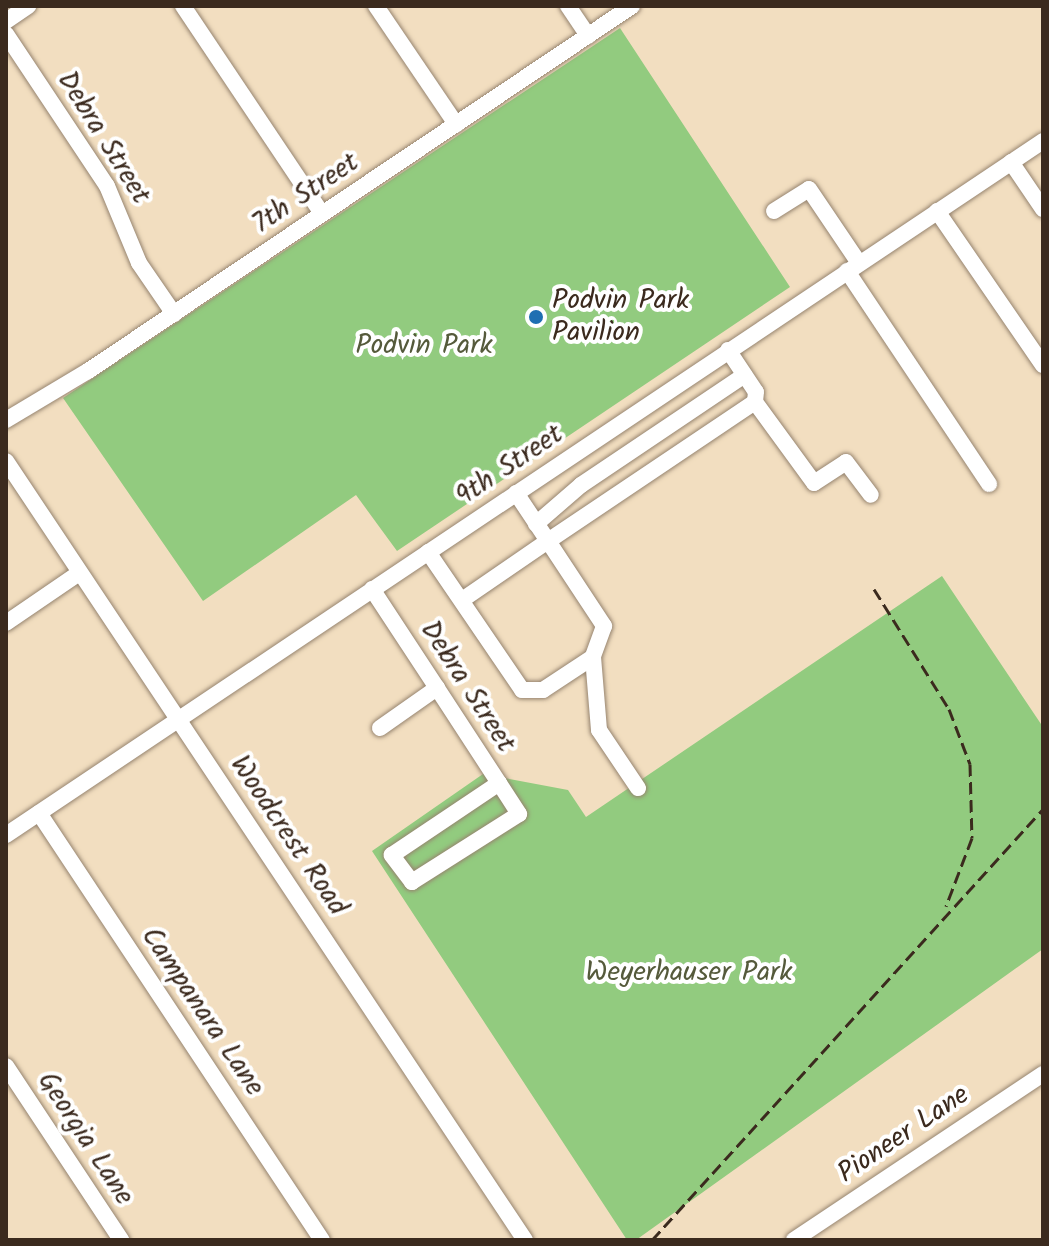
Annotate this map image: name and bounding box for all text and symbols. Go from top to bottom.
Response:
street label: Debra Street [49,65,157,211]
street label: 7th Street [246,146,366,242]
place label: Podvin Park Pavilion [552,284,689,350]
marker: Podvin Park Pavilion [527,308,545,326]
park label: Podvin Park [355,329,493,363]
street label: 9th Street [450,418,570,514]
street label: Debra Street [412,615,522,759]
street label: Woodcrest Road [222,750,354,922]
street label: Campanara Lane [133,921,271,1103]
park label: Weyerhauser Park [586,956,792,990]
street label: Georgia Lane [30,1066,140,1212]
street label: Pioneer Lane [832,1079,976,1191]

